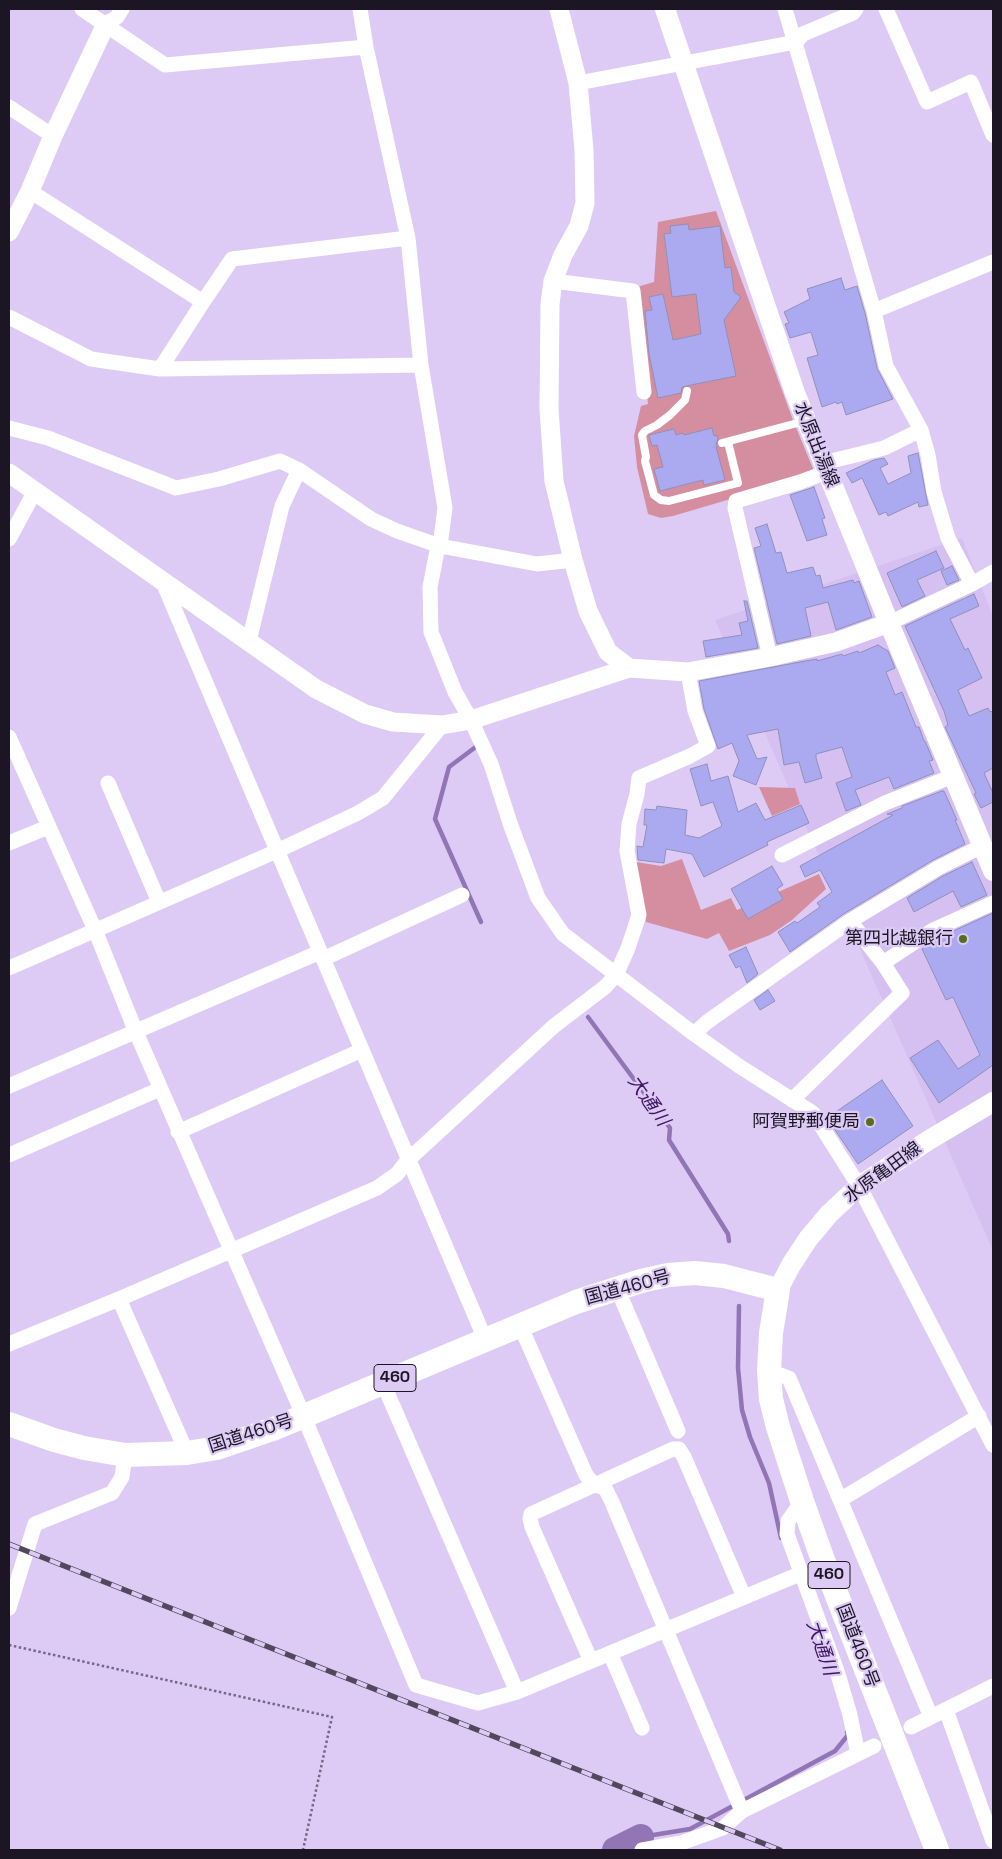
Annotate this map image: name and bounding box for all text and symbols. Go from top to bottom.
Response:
street label: 水原出湯線 [789,399,843,491]
place label: 第四北越銀行 [845,928,953,950]
marker: 第四北越銀行 [957,933,969,945]
water label: 大通川 [622,1071,674,1131]
place label: 阿賀野郵便局 [752,1111,860,1133]
marker: 阿賀野郵便局 [864,1116,876,1128]
street label: 水原亀田線 [840,1138,926,1208]
street label: 国道460号 [583,1266,673,1310]
road number: 460 [374,1365,416,1392]
street label: 国道460号 [206,1410,296,1458]
road number: 460 [808,1562,850,1588]
street label: 国道460号 [831,1601,883,1691]
water label: 大通川 [801,1617,841,1679]

